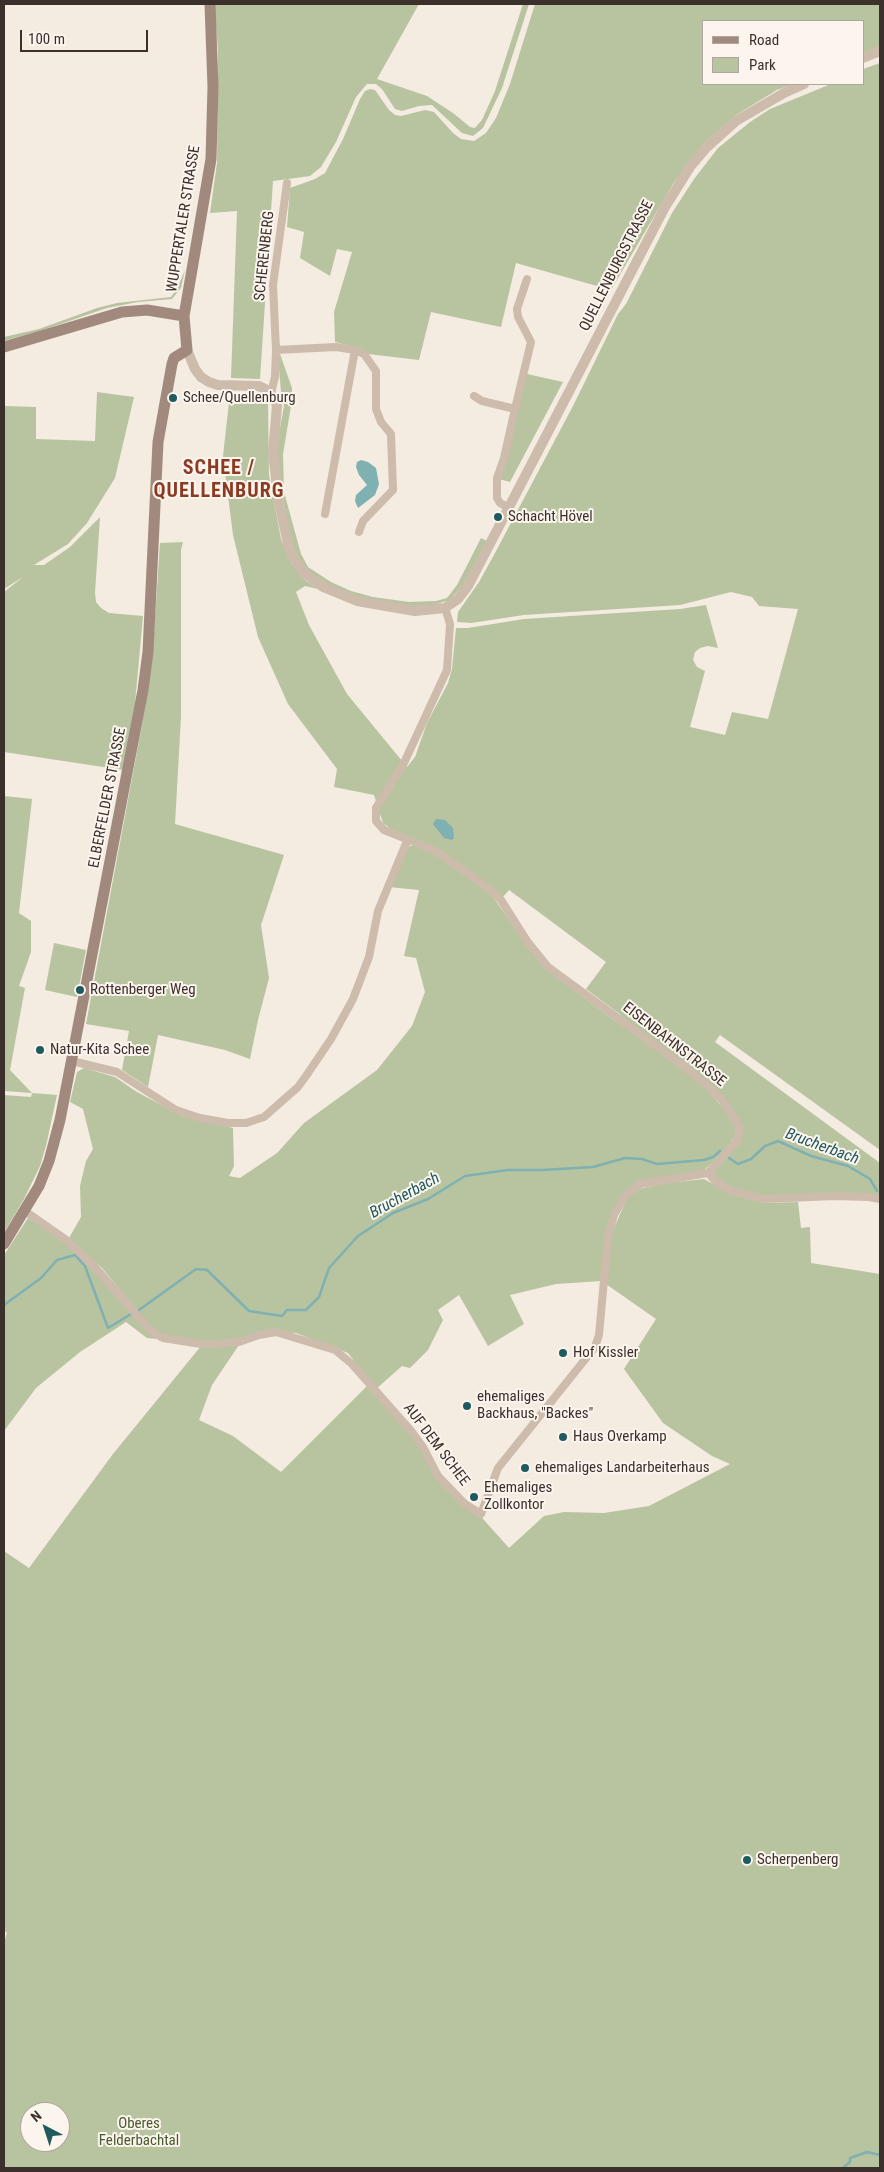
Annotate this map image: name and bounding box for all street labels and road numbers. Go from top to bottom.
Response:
street label: WUPPERTALER STRASSE [164,144,204,294]
street label: QUELLENBURGSTRASSE [576,198,658,334]
street label: SCHERENBERG [251,210,279,302]
street label: ELBERFELDER STRASSE [86,726,130,870]
street label: EISENBAHNSTRASSE [619,999,729,1091]
street label: AUF DEM SCHEE [399,1400,473,1490]

